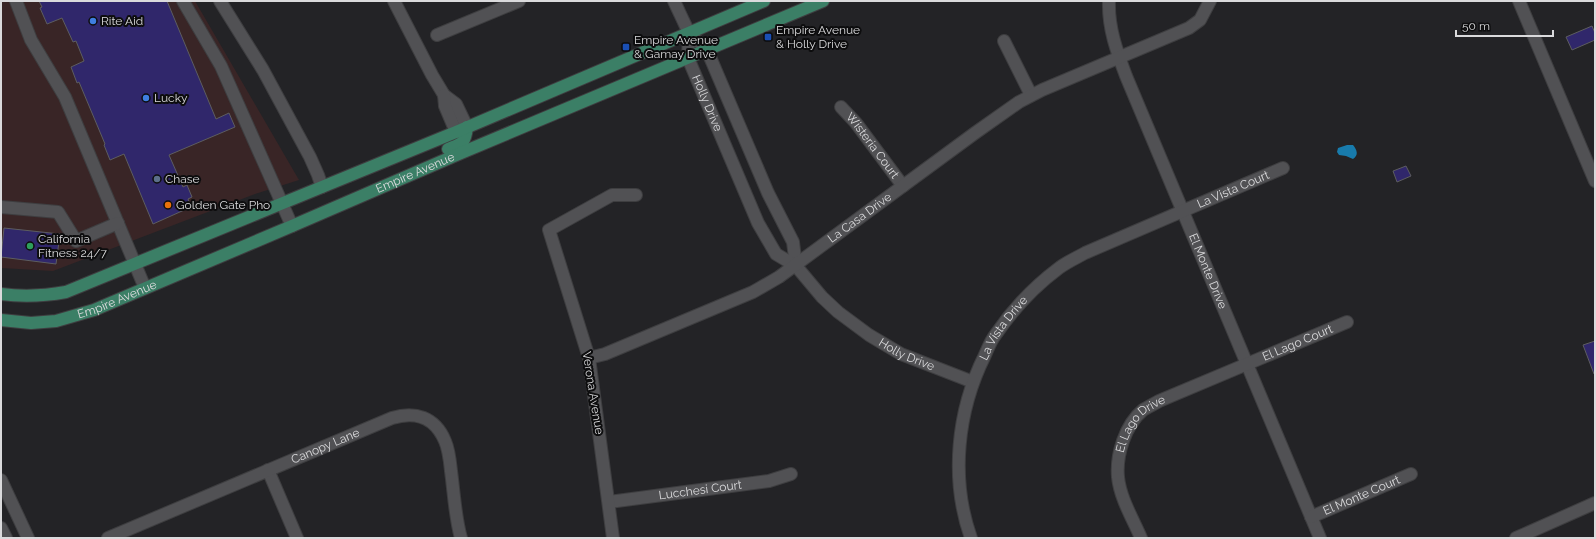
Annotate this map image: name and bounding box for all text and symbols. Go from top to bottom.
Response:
scale bar [1456,12,1553,38]
place label: Rite Aid [101,14,143,28]
marker: Rite Aid [88,16,98,26]
text: 50 m [1462,19,1490,33]
place label: Empire Avenue & Holly Drive [776,23,860,51]
marker: Empire Avenue & Holly Drive [763,32,773,42]
place label: Empire Avenue & Gamay Drive [634,33,718,61]
marker: Empire Avenue & Gamay Drive [621,42,631,52]
street label: Holly Drive [689,73,725,134]
place label: Lucky [154,91,188,105]
marker: Lucky [141,93,151,103]
street label: Wisteria Court [843,110,902,181]
street label: Empire Avenue [374,150,457,196]
street label: La Vista Court [1195,168,1271,211]
place label: Chase [165,172,200,186]
marker: Chase [152,174,162,184]
street label: La Casa Drive [825,190,894,246]
place label: Golden Gate Pho [176,198,270,212]
marker: Golden Gate Pho [163,200,173,210]
street label: El Monte Drive [1186,231,1230,311]
place label: California Fitness 24/7 [38,232,107,260]
marker: California Fitness 24/7 [25,241,35,251]
street label: Empire Avenue [76,277,159,321]
street label: La Vista Drive [977,293,1030,363]
street label: El Lago Court [1260,322,1335,364]
street label: Holly Drive [876,335,937,373]
street label: Verona Avenue [580,350,606,436]
street label: El Lago Drive [1113,392,1167,454]
street label: Canopy Lane [289,425,362,467]
street label: El Monte Court [1321,473,1402,518]
street label: Lucchesi Court [658,478,743,502]

